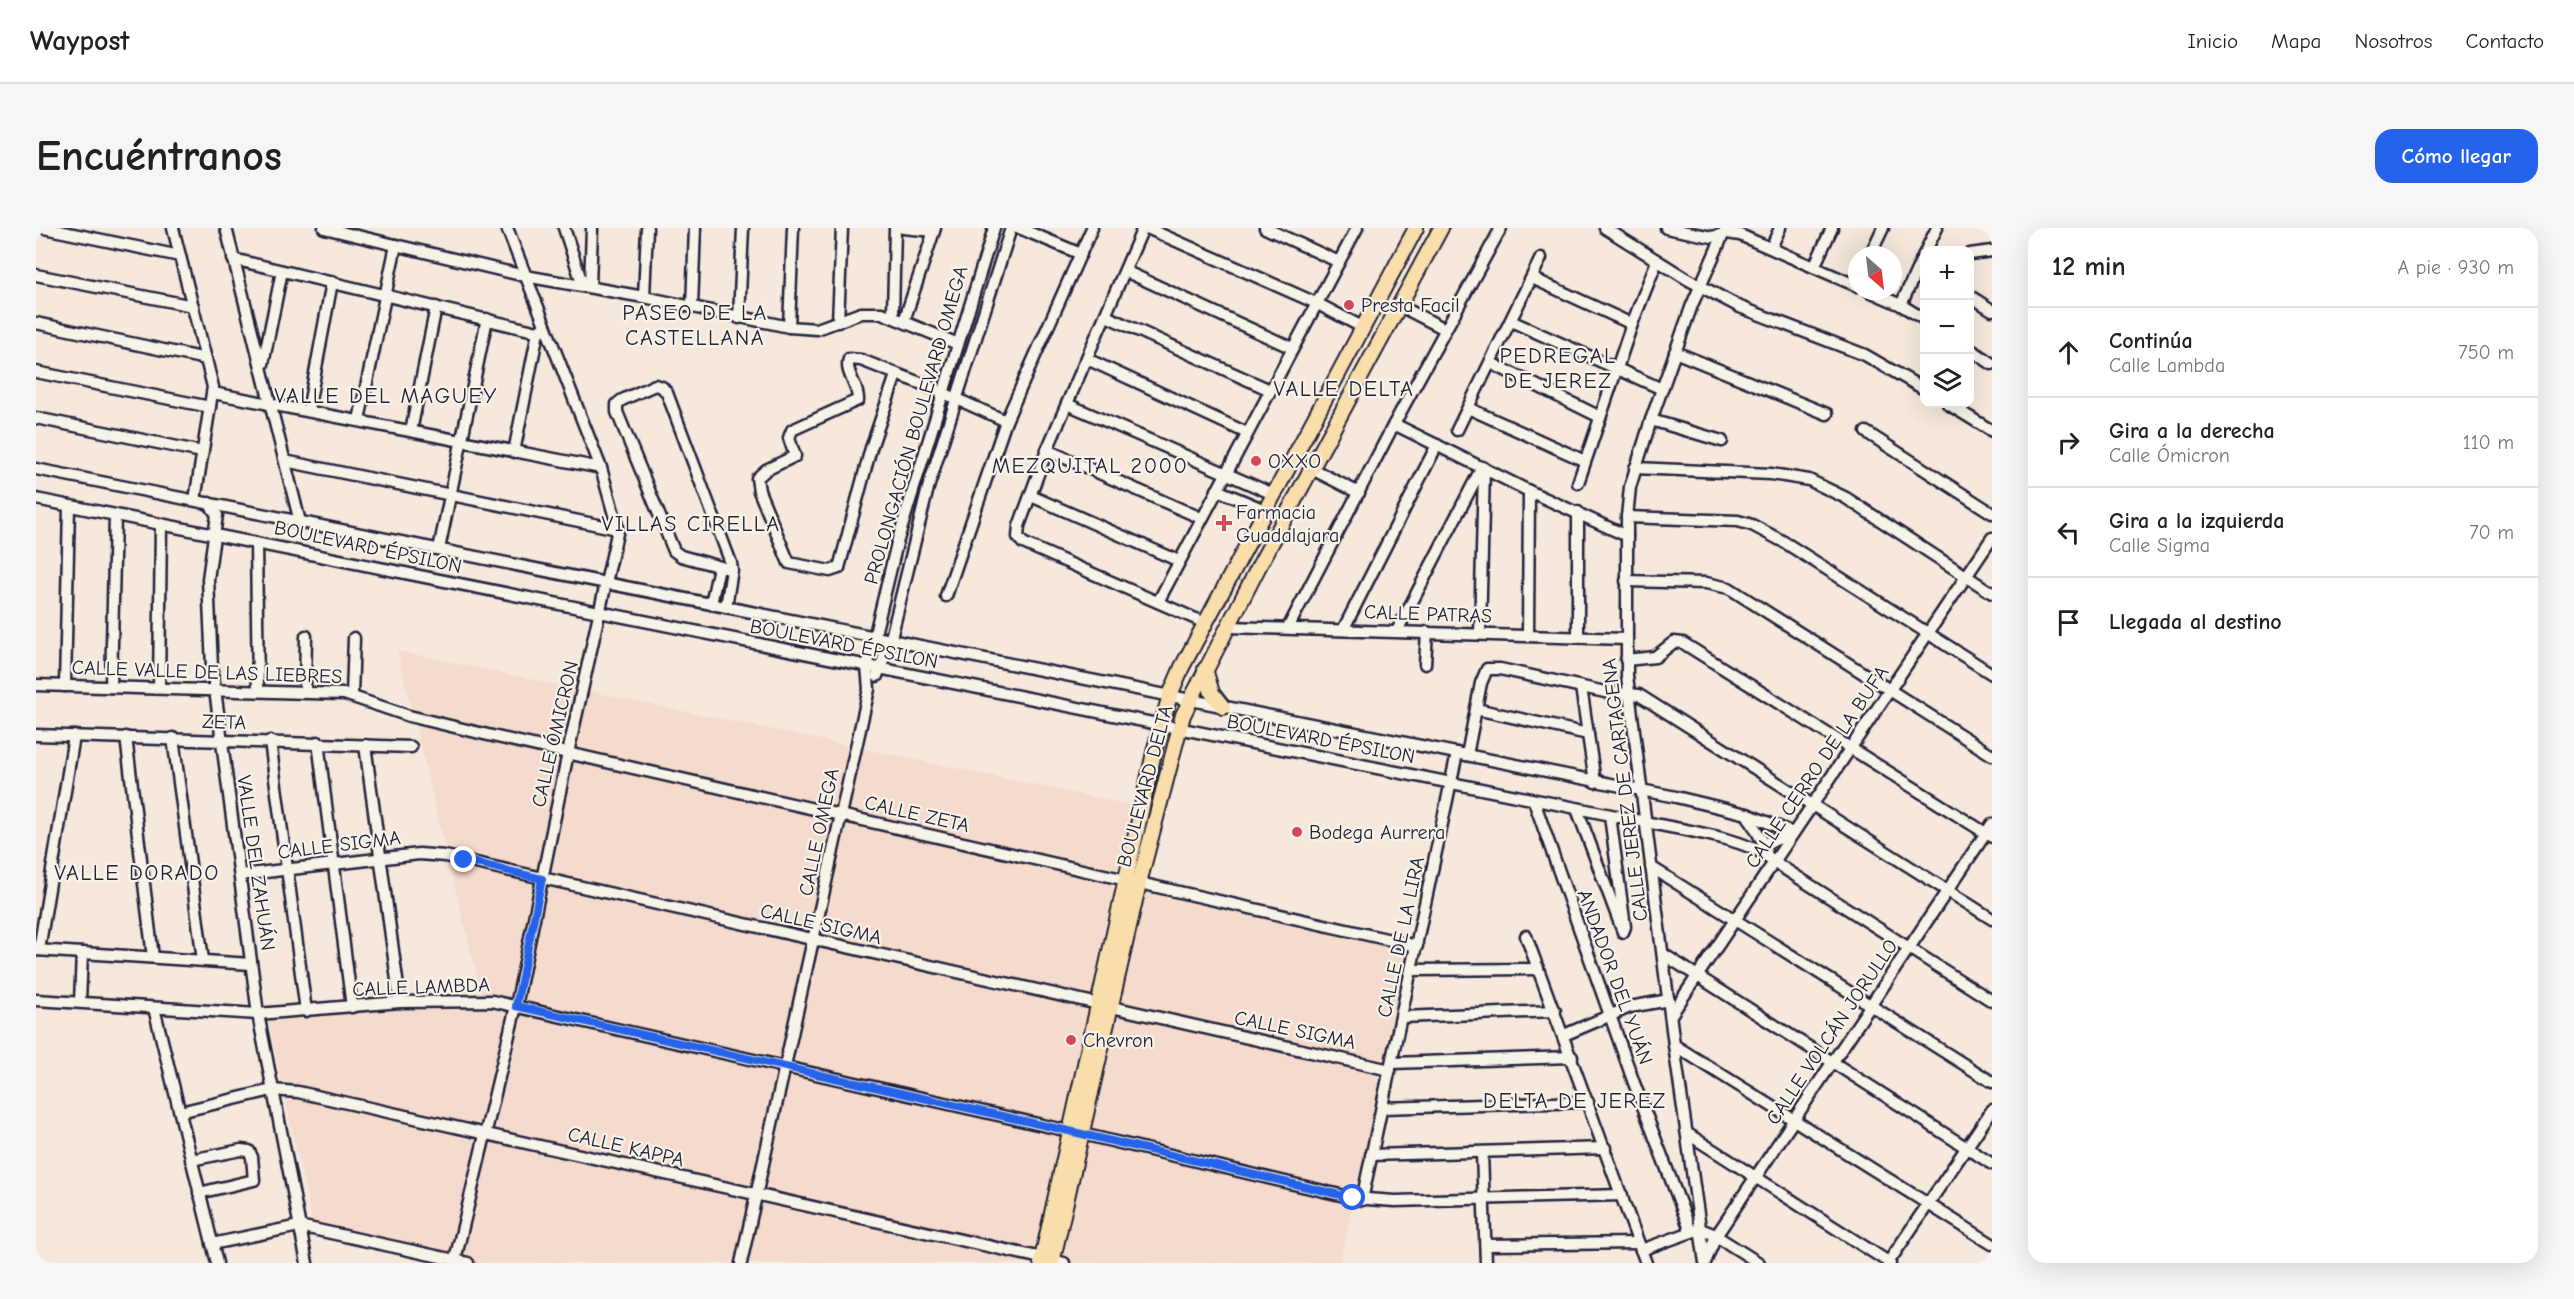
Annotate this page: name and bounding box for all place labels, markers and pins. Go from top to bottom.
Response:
place label: Presta Facil [1361,294,1460,317]
marker: Presta Facil [1342,298,1356,312]
place label: OXXO [1268,450,1321,473]
marker: OXXO [1249,454,1263,468]
place label: Farmacia Guadalajara [1236,501,1339,547]
marker: Farmacia Guadalajara [1217,516,1231,530]
place label: Bodega Aurrera [1309,821,1445,844]
marker: Bodega Aurrera [1290,825,1304,839]
place label: Chevron [1083,1029,1154,1052]
marker: Chevron [1064,1033,1078,1047]

